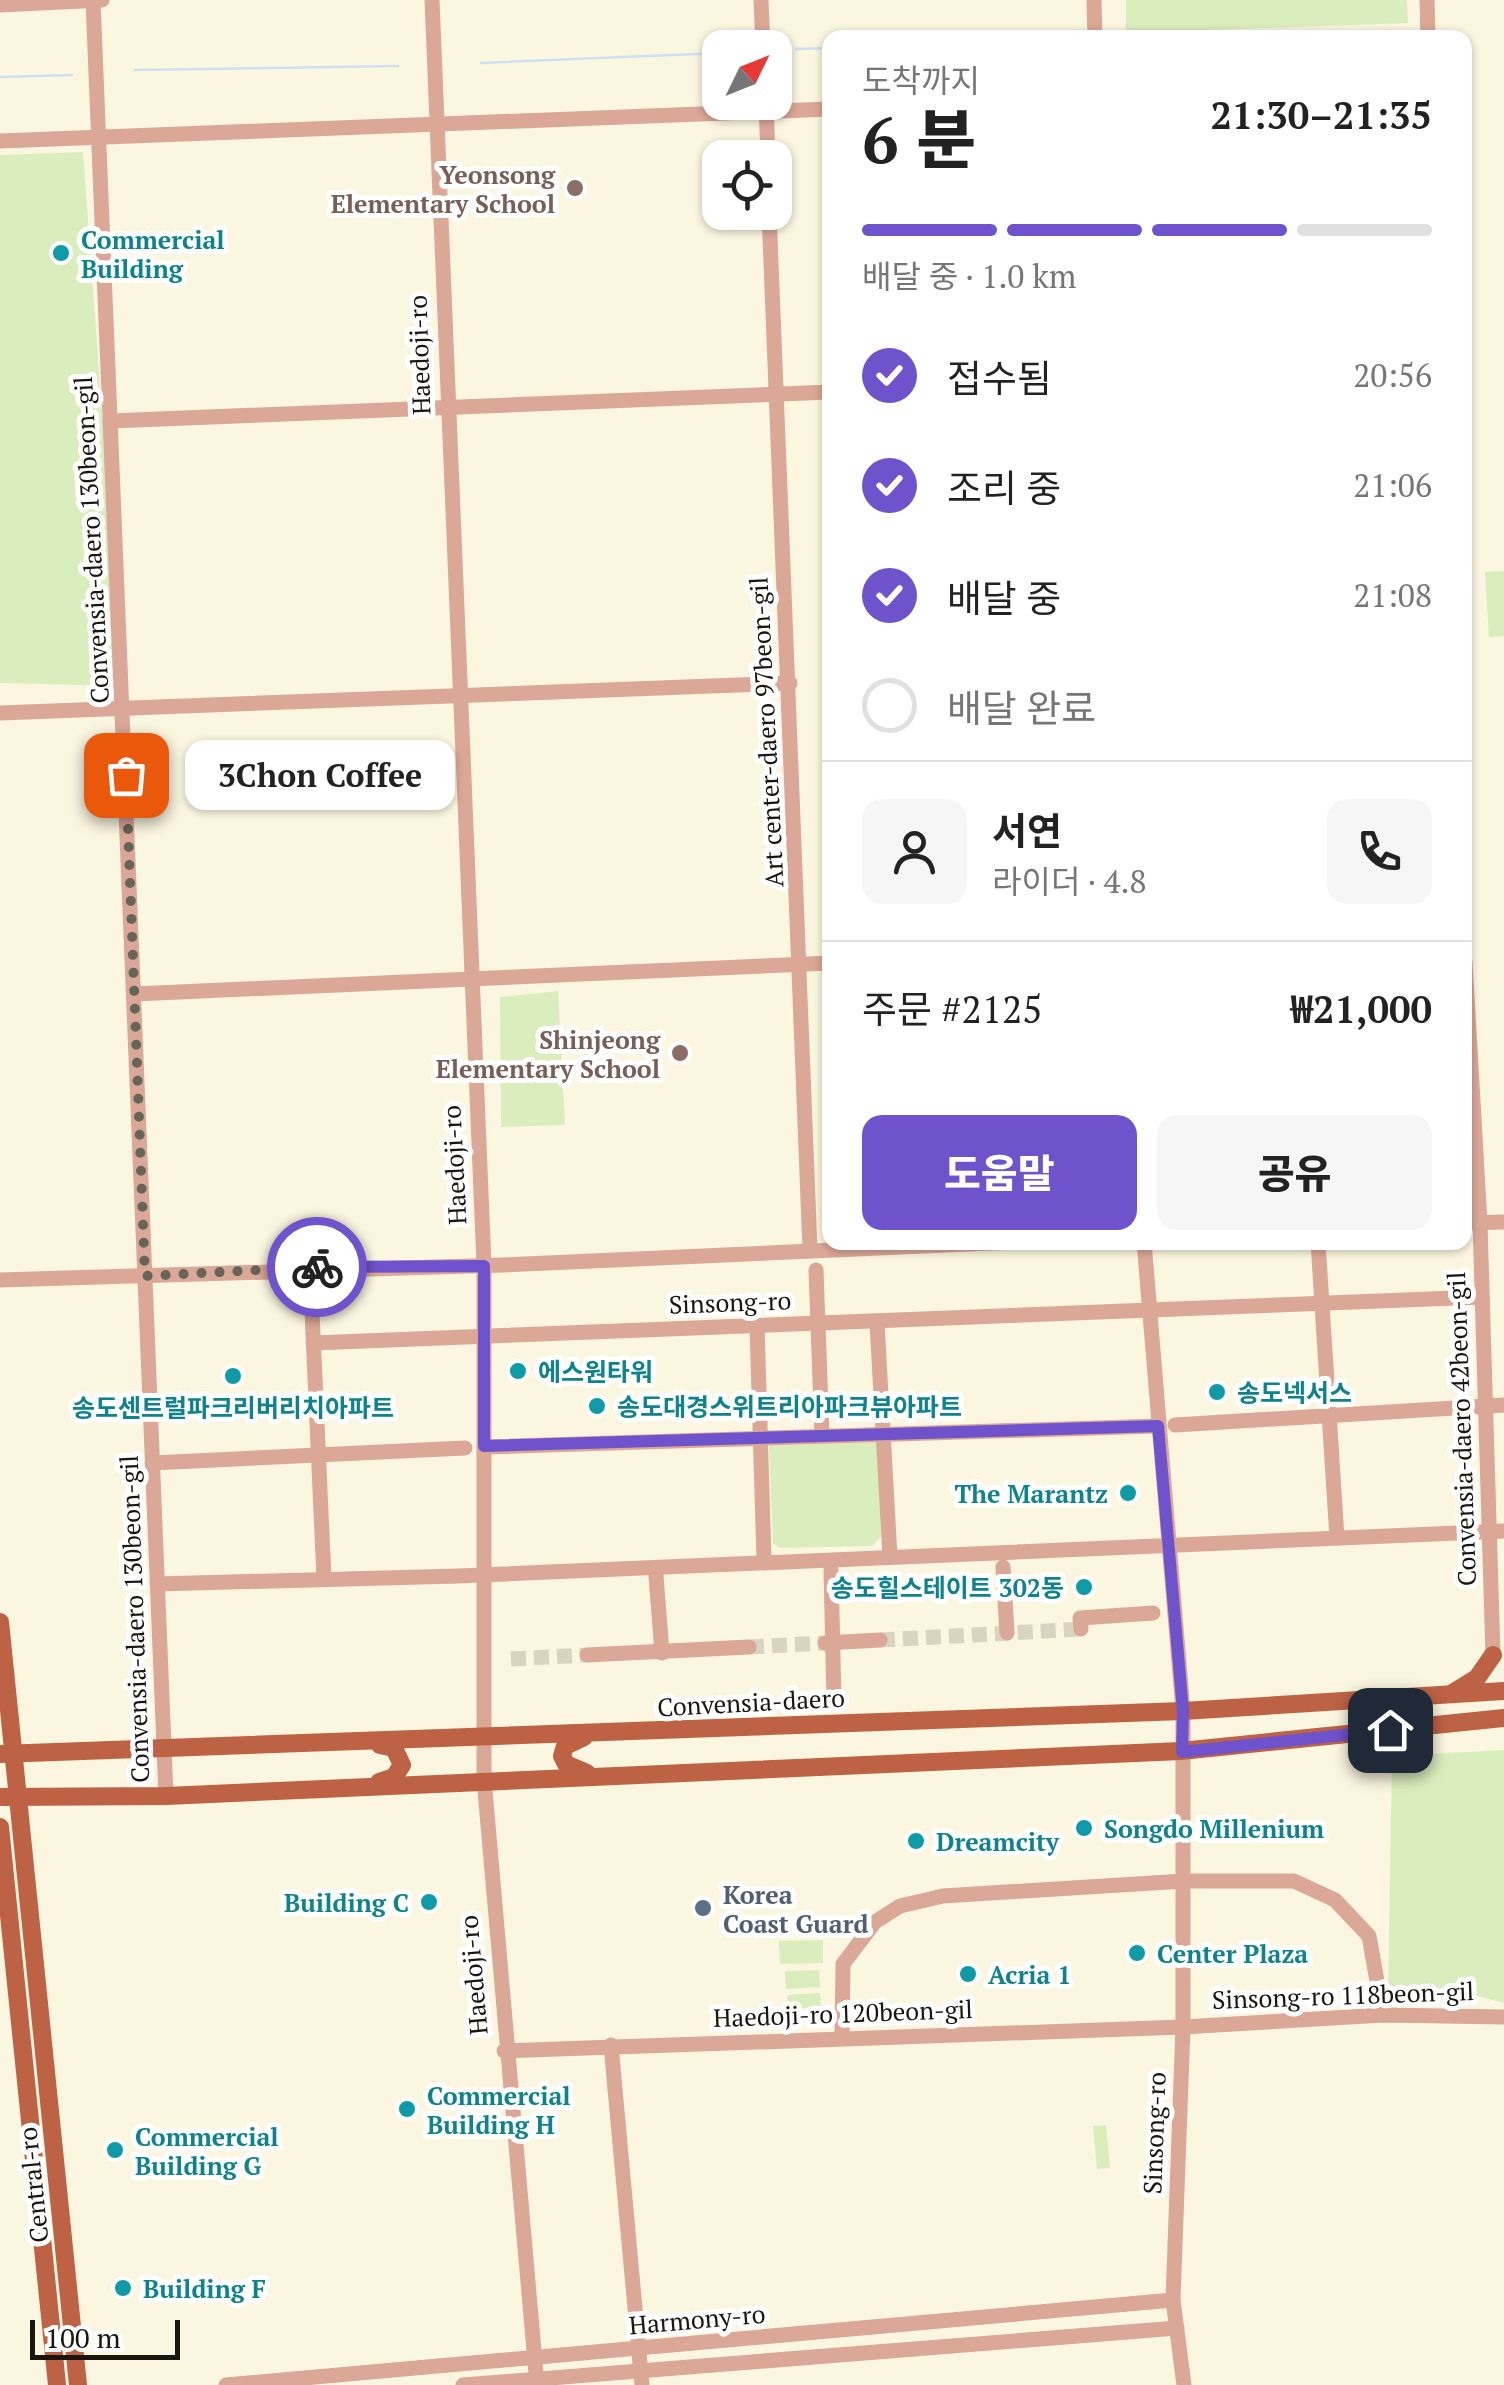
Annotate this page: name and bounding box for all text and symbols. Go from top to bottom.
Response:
north arrow [702,30,792,120]
map controls [702,30,792,230]
text: 도착까지 [862,59,980,101]
text: 21:30–21:35 [1210,90,1432,140]
text: 6 분 [862,95,976,182]
button: locate [702,140,792,230]
place label: Yeonsong Elementary School [331,158,556,220]
marker: Yeonsong Elementary School [564,177,586,199]
place label: Commercial Building [81,223,225,285]
marker: Commercial Building [50,242,72,264]
text: 배달 중 · 1.0 km [862,255,1076,297]
street label: Haedoji-ro [400,295,438,415]
icon: check [862,348,917,403]
text: 접수됨 [947,353,1052,403]
text: 20:56 [1353,354,1432,396]
street label: Convensia-daero 130beon-gil [66,376,116,704]
icon: check [862,458,917,513]
text: 조리 중 [947,463,1061,513]
text: 21:06 [1353,464,1432,506]
icon: check [862,568,917,623]
text: 배달 중 [947,573,1061,623]
text: 21:08 [1353,574,1432,616]
street label: Art center-daero 97beon-gil [741,576,791,888]
text: 배달 완료 [947,683,1096,733]
pin [84,733,169,818]
callout: 3Chon Coffee [186,740,456,810]
icon: bag [99,748,154,803]
text: 3Chon Coffee [218,754,422,796]
button: person [862,799,967,904]
button: phone [1327,799,1432,904]
text: 서연 [992,806,1062,856]
text: 라이더 · 4.8 [992,860,1147,902]
text: 주문 #2125 [862,984,1042,1034]
text: ₩21,000 [1291,984,1432,1034]
place label: Shinjeong Elementary School [436,1023,661,1085]
marker: Shinjeong Elementary School [669,1042,691,1064]
street label: Haedoji-ro [434,1104,474,1226]
button: 도움말 [862,1115,1137,1230]
button: 공유 [1157,1115,1432,1230]
courier [267,1217,367,1317]
icon: bike [290,1240,345,1295]
street label: Convensia-daero 42beon-gil [1439,1271,1483,1587]
street label: Sinsong-ro [668,1283,792,1321]
place label: 에스원타워 [538,1355,653,1388]
marker: 에스원타워 [507,1360,529,1382]
marker: 송도센트럴파크리버리치아파트 [222,1365,244,1387]
place label: 송도넥서스 [1237,1376,1352,1409]
marker: 송도넥서스 [1206,1381,1228,1403]
place label: 송도대경스위트리아파크뷰아파트 [617,1390,962,1423]
place label: 송도센트럴파크리버리치아파트 [72,1391,394,1424]
marker: 송도대경스위트리아파크뷰아파트 [586,1395,608,1417]
street label: Convensia-daero 130beon-gil [112,1455,156,1783]
place label: The Marantz [954,1477,1108,1510]
marker: The Marantz [1117,1482,1139,1504]
place label: 송도힐스테이트 302동 [831,1571,1064,1604]
marker: 송도힐스테이트 302동 [1073,1576,1095,1598]
street label: Convensia-daero [656,1681,846,1723]
pin [1348,1688,1433,1773]
icon: home [1363,1703,1418,1758]
place label: Songdo Millenium [1104,1812,1324,1845]
marker: Songdo Millenium [1073,1817,1095,1839]
place label: Dreamcity [936,1825,1060,1858]
marker: Dreamcity [905,1830,927,1852]
place label: Korea Coast Guard [723,1878,869,1940]
place label: Building C [284,1886,409,1919]
marker: Building C [418,1891,440,1913]
marker: Korea Coast Guard [692,1897,714,1919]
street label: Haedoji-ro [451,1914,495,2036]
place label: Center Plaza [1157,1937,1308,1970]
marker: Center Plaza [1126,1942,1148,1964]
place label: Acria 1 [988,1958,1071,1991]
marker: Acria 1 [957,1963,979,1985]
street label: Sinsong-ro 118beon-gil [1211,1974,1475,2016]
street label: Haedoji-ro 120beon-gil [713,1992,973,2034]
street label: Sinsong-ro [1135,2071,1173,2195]
place label: Commercial Building H [427,2079,571,2141]
marker: Commercial Building H [396,2098,418,2120]
place label: Commercial Building G [135,2120,279,2182]
street label: Central-ro [11,2126,55,2244]
marker: Commercial Building G [104,2139,126,2161]
place label: Building F [143,2272,266,2305]
marker: Building F [112,2277,134,2299]
street label: Harmony-ro [627,2297,767,2341]
scale bar [30,2315,180,2360]
text: 100 m [45,2319,121,2356]

